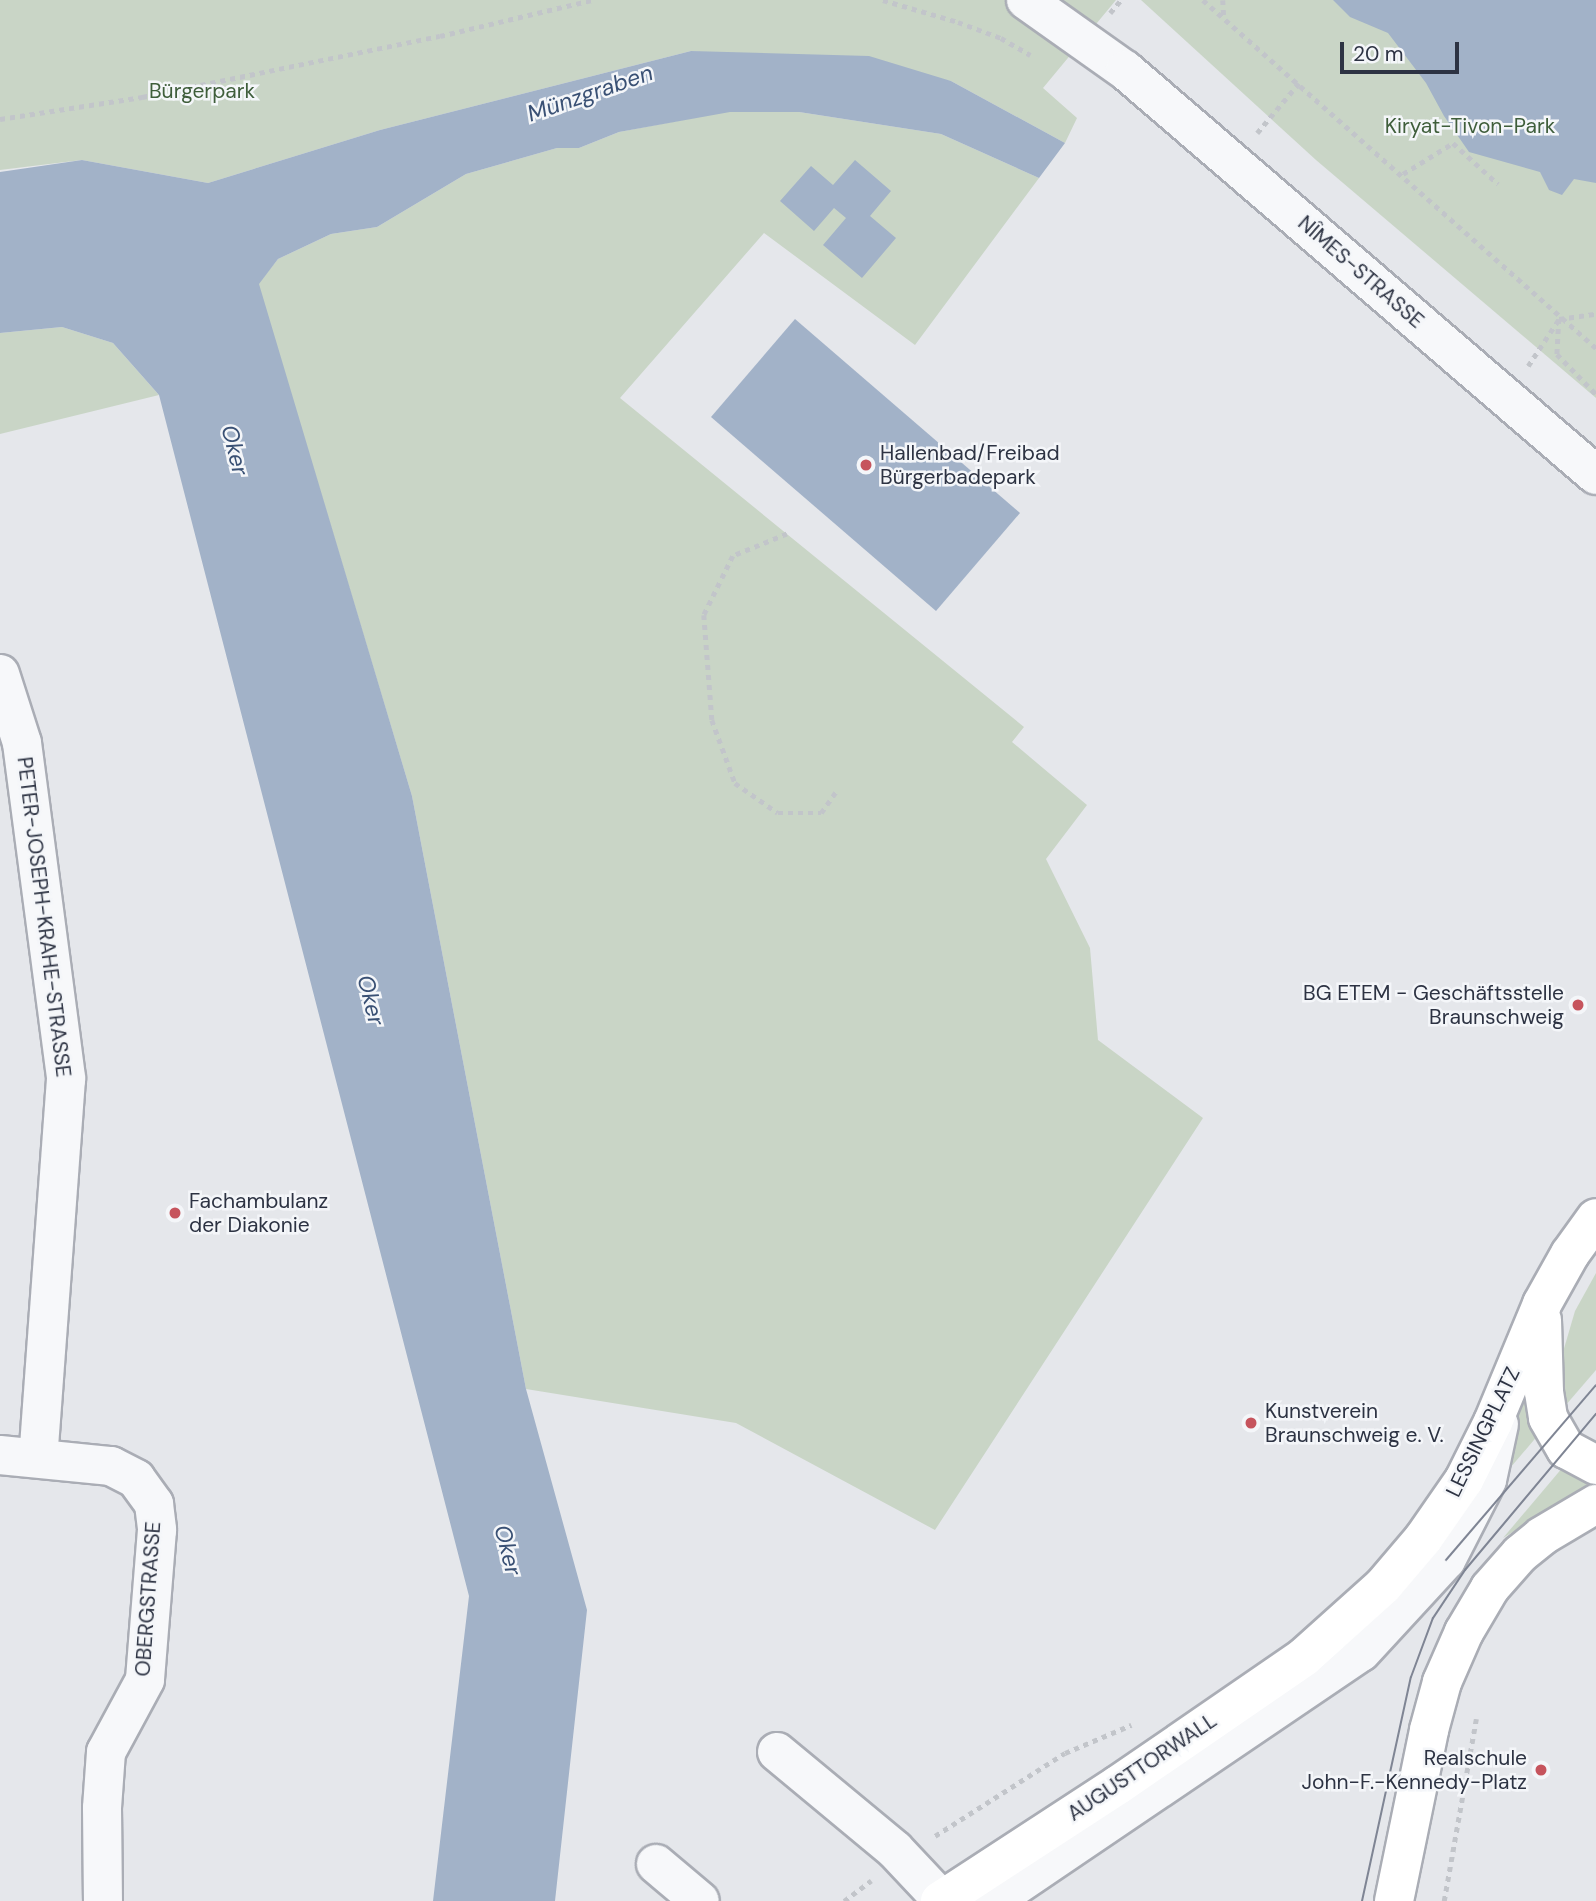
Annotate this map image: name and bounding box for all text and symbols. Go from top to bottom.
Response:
scale bar [1344,28,1463,72]
text: 20 m [1353,40,1404,68]
water label: Münzgraben [524,59,656,127]
park label: Bürgerpark [149,78,255,104]
park label: Kiryat-Tivon-Park [1385,113,1555,139]
street label: NÎMES-STRASSE [1293,210,1429,334]
water label: Oker [215,422,255,478]
place label: Hallenbad/Freibad Bürgerbadepark [880,440,1060,490]
marker: Hallenbad/Freibad Bürgerbadepark [858,457,874,473]
street label: PETER-JOSEPH-KRAHE-STRASSE [12,755,76,1079]
water label: Oker [351,972,391,1028]
place label: BG ETEM - Geschäftsstelle Braunschweig [1303,980,1564,1030]
marker: BG ETEM - Geschäftsstelle Braunschweig [1570,997,1586,1013]
place label: Fachambulanz der Diakonie [189,1188,328,1238]
marker: Fachambulanz der Diakonie [167,1205,183,1221]
street label: LESSINGPLATZ [1441,1363,1525,1501]
place label: Kunstverein Braunschweig e. V. [1265,1398,1444,1448]
marker: Kunstverein Braunschweig e. V. [1243,1415,1259,1431]
street label: OBERGSTRASSE [130,1521,166,1677]
water label: Oker [488,1522,528,1578]
street label: AUGUSTTORWALL [1063,1708,1221,1826]
place label: Realschule John-F.-Kennedy-Platz [1301,1745,1527,1795]
marker: Realschule John-F.-Kennedy-Platz [1533,1762,1549,1778]

